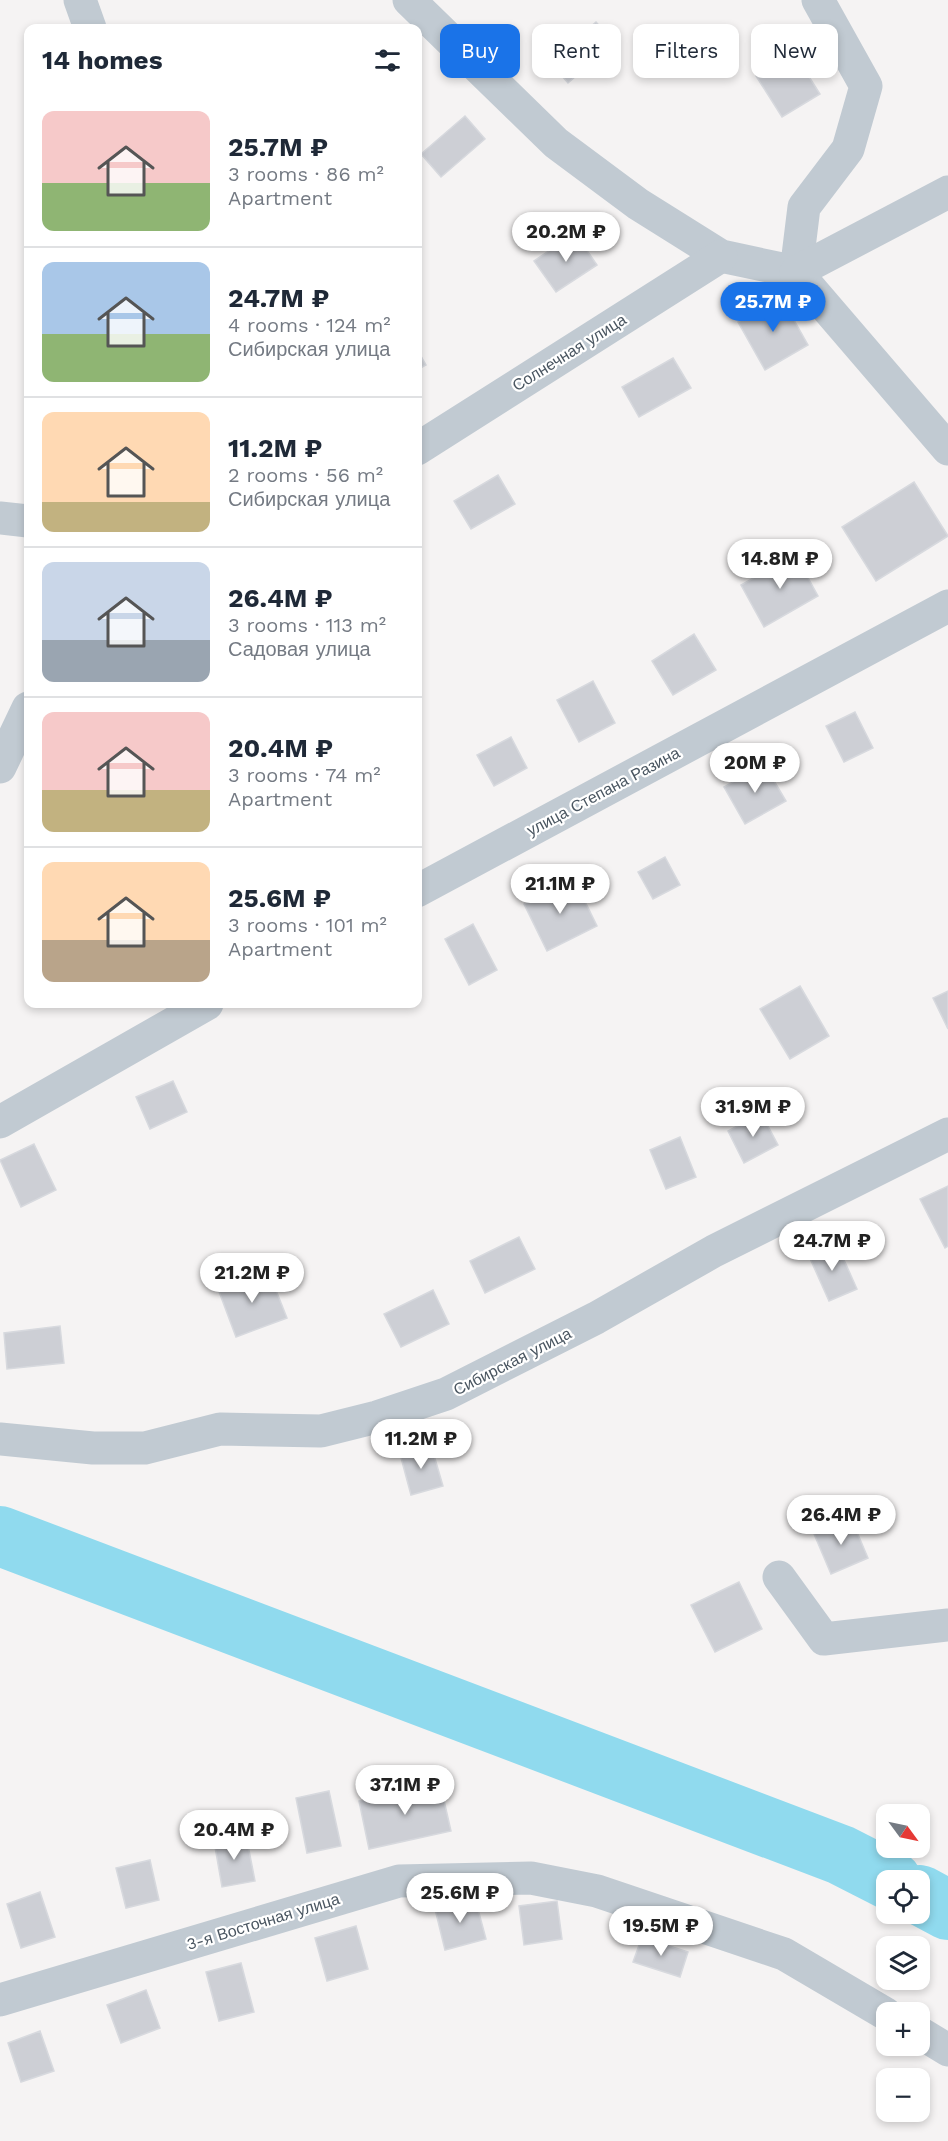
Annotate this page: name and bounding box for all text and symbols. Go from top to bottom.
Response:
chip: Buy [440,24,520,78]
chip: Rent [532,24,621,78]
chip: Filters [633,24,739,78]
chip: New [751,24,838,78]
icon: filters [371,44,404,77]
text: 14 homes [42,45,163,75]
text: 25.7M ₽ [228,132,328,162]
icon: home [90,135,162,207]
text: 3 rooms · 86 m² [228,162,384,186]
text: Apartment [228,186,332,210]
pin: 20.2M ₽ [511,212,621,263]
text: 20.2M ₽ [526,219,606,243]
pin: 25.7M ₽ [718,282,828,333]
text: 24.7M ₽ [228,283,329,313]
icon: home [90,286,162,358]
text: 25.7M ₽ [735,289,811,313]
street label: Солнечная улица [509,310,630,395]
text: 4 rooms · 124 m² [228,313,391,337]
text: Сибирская улица [228,337,390,361]
text: 11.2M ₽ [228,433,322,463]
icon: home [90,436,162,508]
text: 2 rooms · 56 m² [228,463,383,487]
text: Сибирская улица [228,487,390,511]
pin: 14.8M ₽ [725,539,835,590]
text: 14.8M ₽ [741,546,819,570]
text: 26.4M ₽ [228,583,333,613]
icon: home [90,586,162,658]
text: 3 rooms · 113 m² [228,613,386,637]
text: Садовая улица [228,637,371,661]
text: 20.4M ₽ [228,733,333,763]
icon: home [90,736,162,808]
street label: улица Степана Разина [523,743,683,840]
pin: 20M ₽ [713,743,797,794]
text: 20M ₽ [724,750,786,774]
text: 3 rooms · 74 m² [228,763,381,787]
text: Apartment [228,787,332,811]
pin: 21.1M ₽ [505,864,615,915]
text: 21.1M ₽ [525,871,595,895]
text: 25.6M ₽ [228,883,331,913]
icon: home [90,886,162,958]
text: 3 rooms · 101 m² [228,913,387,937]
text: Apartment [228,937,332,961]
pin: 31.9M ₽ [698,1087,808,1138]
text: 31.9M ₽ [715,1094,791,1118]
pin: 24.7M ₽ [777,1221,887,1272]
text: 24.7M ₽ [793,1228,871,1252]
pin: 21.2M ₽ [197,1253,307,1304]
text: 21.2M ₽ [214,1260,290,1284]
street label: Сибирская улица [450,1323,574,1399]
pin: 11.2M ₽ [366,1419,476,1470]
text: 11.2M ₽ [385,1426,457,1450]
pin: 26.4M ₽ [786,1495,896,1546]
text: 26.4M ₽ [801,1502,881,1526]
pin: 37.1M ₽ [350,1765,460,1816]
text: 37.1M ₽ [369,1772,441,1796]
north arrow [876,1804,930,1858]
map controls [876,1804,930,2122]
pin: 20.4M ₽ [179,1810,289,1861]
text: 20.4M ₽ [194,1817,274,1841]
button: locate [876,1870,930,1924]
pin: 25.6M ₽ [405,1873,515,1924]
text: 25.6M ₽ [420,1880,500,1904]
street label: 3-я Восточная улица [184,1889,342,1954]
pin: 19.5M ₽ [606,1906,716,1957]
text: 19.5M ₽ [623,1913,699,1937]
button: layers [876,1936,930,1990]
button: + [876,2002,930,2056]
button: − [876,2068,930,2122]

